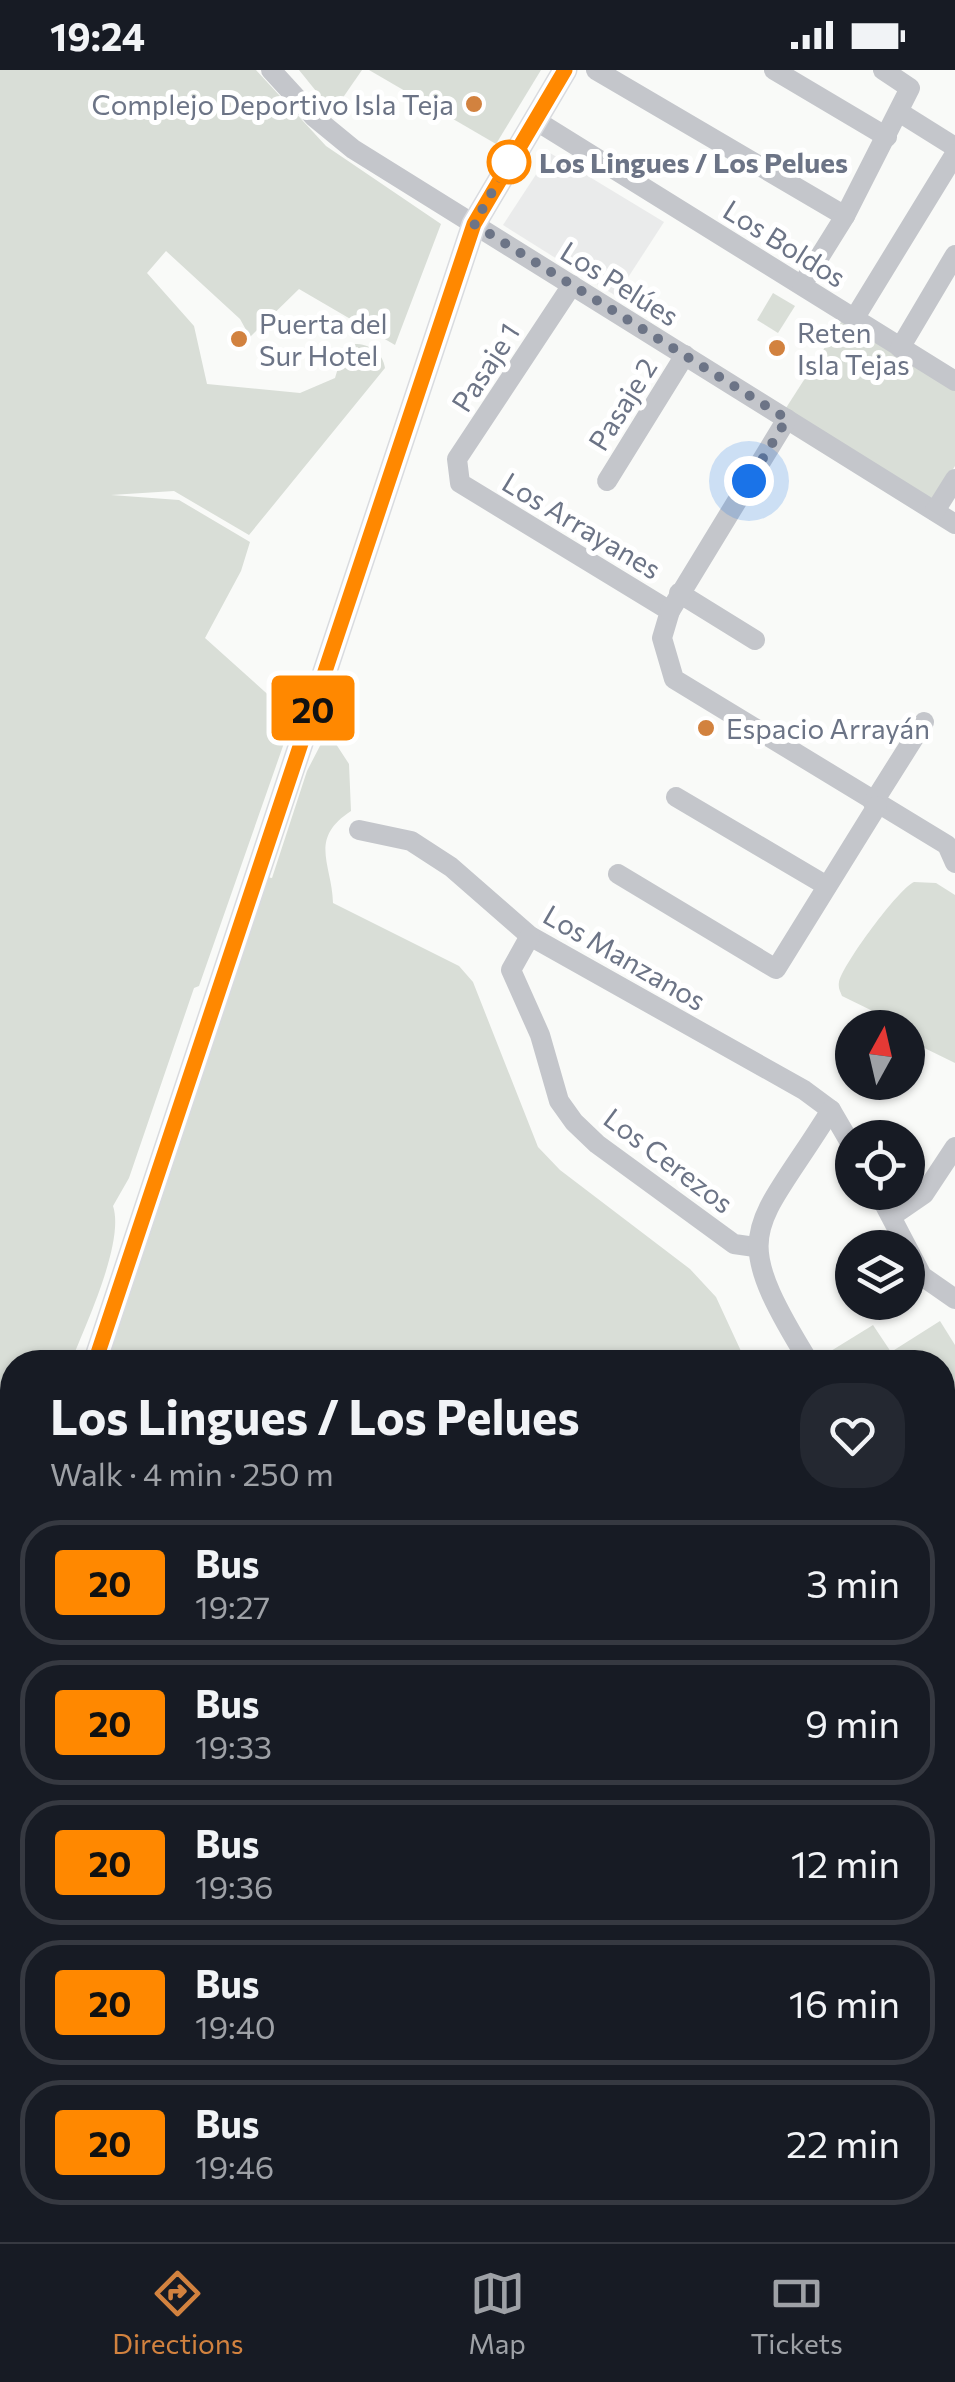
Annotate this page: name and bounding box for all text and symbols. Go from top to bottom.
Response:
text: 19:24 [50,12,145,59]
place label: Complejo Deportivo Isla Teja [91,87,454,121]
marker: Complejo Deportivo Isla Teja [463,93,485,115]
marker: Los Lingues / Los Pelues [488,141,530,183]
place label: Los Lingues / Los Pelues [539,145,848,179]
street label: Los Boldos [718,192,852,294]
street label: Los Pelúes [555,233,685,333]
place label: Puerta del Sur Hotel [259,306,388,372]
place label: Reten Isla Tejas [797,315,910,381]
street label: Pasaje 1 [444,316,526,418]
marker: Puerta del Sur Hotel [228,328,250,350]
marker: Reten Isla Tejas [766,337,788,359]
street label: Pasaje 2 [580,352,664,456]
your location [724,456,774,506]
street label: Los Arrayanes [497,464,667,586]
line badge: 20 [268,676,358,740]
text: 20 [292,687,334,730]
place label: Espacio Arrayán [726,711,930,745]
marker: Espacio Arrayán [695,717,717,739]
street label: Los Manzanos [538,897,712,1017]
north arrow [835,1010,925,1100]
map controls [835,1010,925,1320]
street label: Los Cerezos [598,1100,740,1220]
button: locate [835,1120,925,1210]
button: layers [835,1230,925,1320]
button: heart [800,1383,905,1488]
text: Los Lingues / Los Pelues [50,1386,580,1445]
text: Walk · 4 min · 250 m [50,1453,334,1493]
text: Bus [195,1539,260,1586]
text: 3 min [806,1559,900,1606]
text: 20 [89,1561,131,1604]
text: 19:27 [195,1586,270,1626]
text: Bus [195,1679,260,1726]
text: 9 min [805,1699,900,1746]
text: 20 [89,1701,131,1744]
text: 19:33 [195,1726,272,1766]
text: Bus [195,1819,260,1866]
text: 12 min [791,1839,900,1886]
text: 20 [89,1841,131,1884]
text: 19:36 [195,1866,273,1906]
text: Bus [195,1959,260,2006]
text: 16 min [789,1979,900,2026]
text: 20 [89,1981,131,2024]
text: 19:40 [195,2006,276,2046]
text: Bus [195,2099,260,2146]
text: 22 min [786,2119,900,2166]
text: 20 [89,2121,131,2164]
text: 19:46 [195,2146,274,2186]
tab: Directions [112,2266,244,2360]
tab: Map [468,2266,526,2360]
tab: Tickets [750,2266,843,2360]

